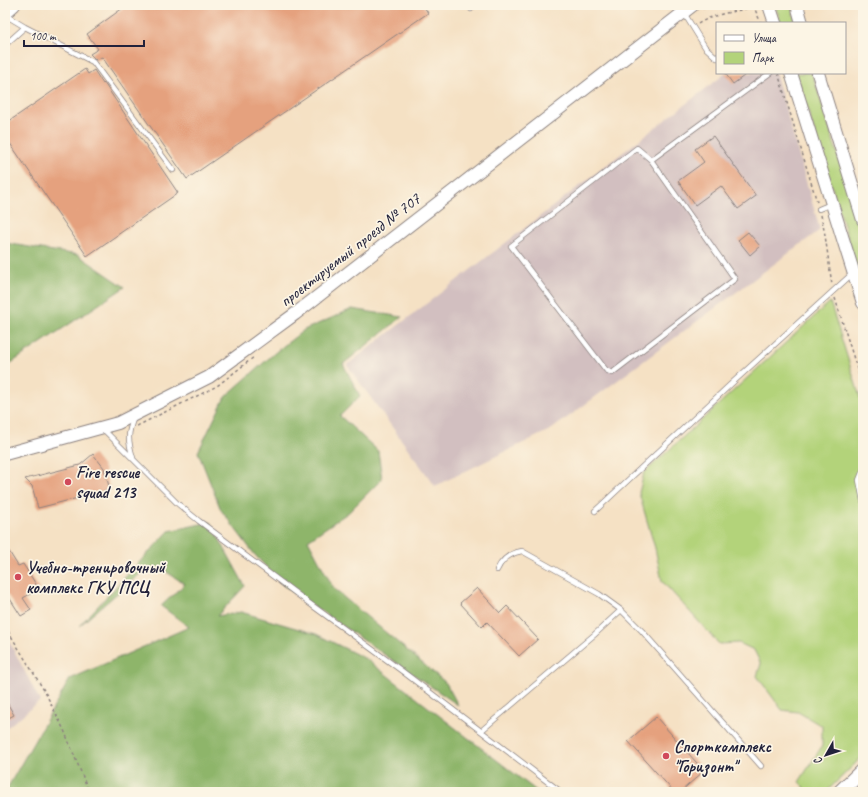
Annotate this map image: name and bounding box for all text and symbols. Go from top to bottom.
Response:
scale bar [24,22,144,48]
legend [716,22,846,74]
text: 100 m [30,28,57,44]
text: Улица [752,30,777,46]
text: Парк [752,50,775,66]
street label: проектируемый проезд № 707 [275,188,426,311]
place label: Fire rescue squad 213 [76,462,141,503]
marker: Fire rescue squad 213 [63,477,73,487]
place label: Учебно-тренировочный комплекс ГКУ ПСЦ [26,557,167,598]
marker: Учебно-тренировочный комплекс ГКУ ПСЦ [13,572,23,582]
north arrow [806,735,846,775]
place label: Спорткомплекс "Горизонт" [674,736,772,778]
marker: Спорткомплекс "Горизонт" [661,751,671,761]
text: С [810,754,825,768]

